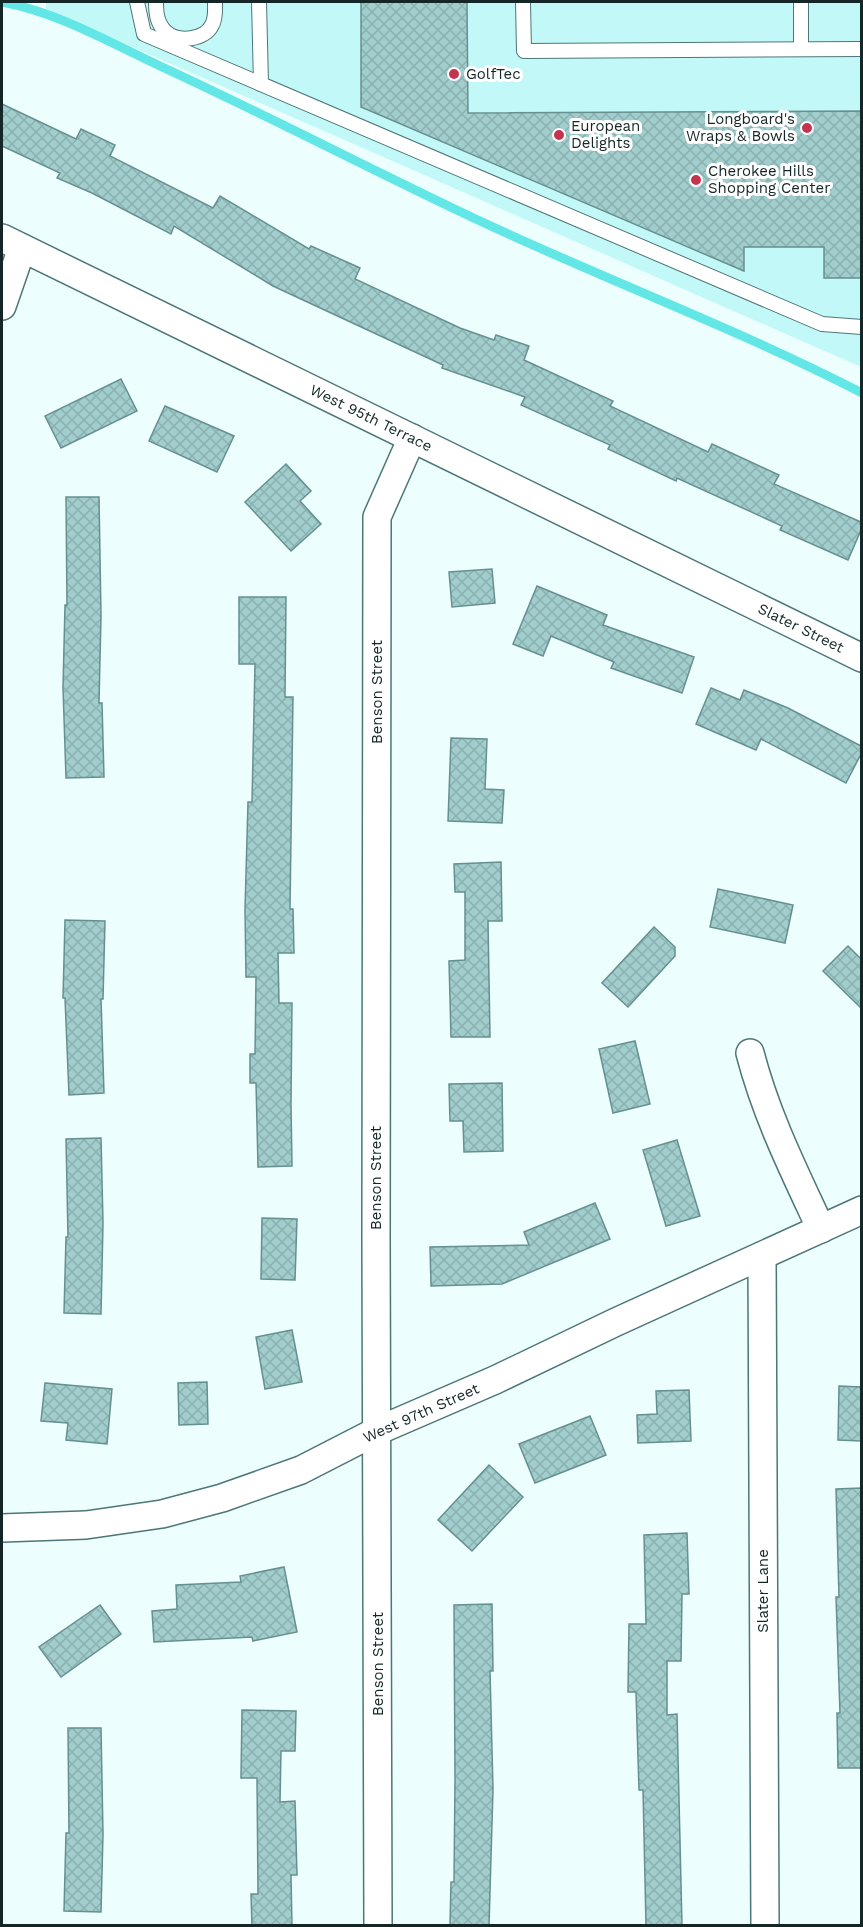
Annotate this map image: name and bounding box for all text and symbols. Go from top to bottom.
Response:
place label: GolfTec [466,65,521,83]
marker: GolfTec [447,67,461,81]
place label: Longboard's Wraps & Bowls [686,110,795,145]
place label: European Delights [571,117,640,152]
marker: Longboard's Wraps & Bowls [800,121,814,135]
marker: European Delights [552,128,566,142]
place label: Cherokee Hills Shopping Center [708,162,830,197]
marker: Cherokee Hills Shopping Center [689,173,703,187]
street label: West 95th Terrace [307,381,435,455]
street label: Slater Street [755,599,848,657]
street label: Benson Street [368,639,386,744]
street label: Benson Street [367,1125,385,1230]
street label: West 97th Street [360,1379,482,1447]
street label: Slater Lane [754,1549,772,1633]
street label: Benson Street [369,1611,387,1716]

